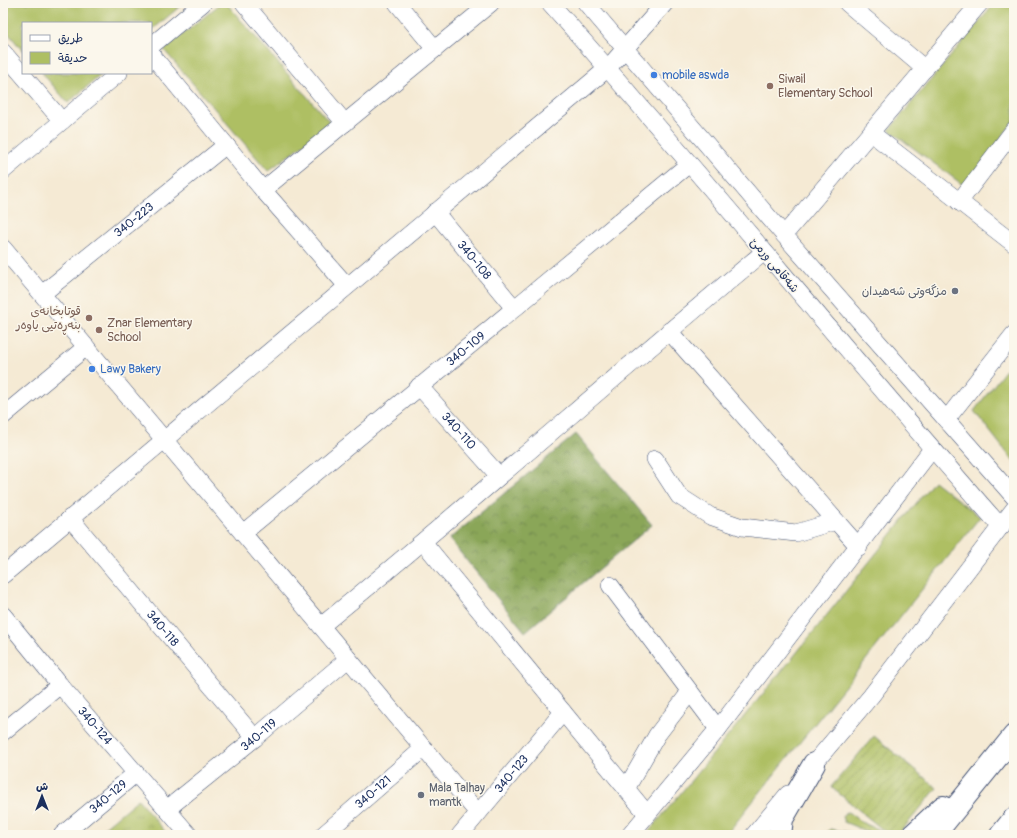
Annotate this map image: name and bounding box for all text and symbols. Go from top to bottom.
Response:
legend [22,22,152,74]
text: طريق [58,31,83,46]
text: حديقة [58,51,87,66]
place label: mobile aswda [662,68,729,83]
marker: mobile aswda [649,70,659,80]
place label: Siwail Elementary School [778,72,873,101]
marker: Siwail Elementary School [765,81,775,91]
street label: 340-223 [111,199,157,241]
street label: شەقامی ورمێ [747,235,802,296]
street label: 340-108 [454,238,494,283]
place label: مزگەوتی شەهیدان [862,284,947,299]
marker: مزگەوتی شەهیدان [950,286,960,296]
place label: قوتابخانەی بنەڕەتیی یاوەر [15,304,81,335]
marker: قوتابخانەی بنەڕەتیی یاوەر [84,313,94,323]
place label: Znar Elementary School [107,316,192,345]
marker: Znar Elementary School [94,325,104,335]
street label: 340-109 [443,329,489,370]
place label: Lawy Bakery [100,362,161,377]
marker: Lawy Bakery [87,364,97,374]
street label: 340-110 [438,410,479,453]
street label: 340-118 [143,607,182,650]
street label: 340-124 [74,704,115,748]
street label: 340-119 [238,716,280,755]
street label: 340-123 [492,752,532,796]
street label: 340-121 [352,773,395,812]
north arrow [22,776,62,816]
street label: 340-129 [86,777,130,817]
text: ش [36,780,48,793]
place label: Mala Talhay mantk [429,781,485,810]
marker: Mala Talhay mantk [416,790,426,800]

